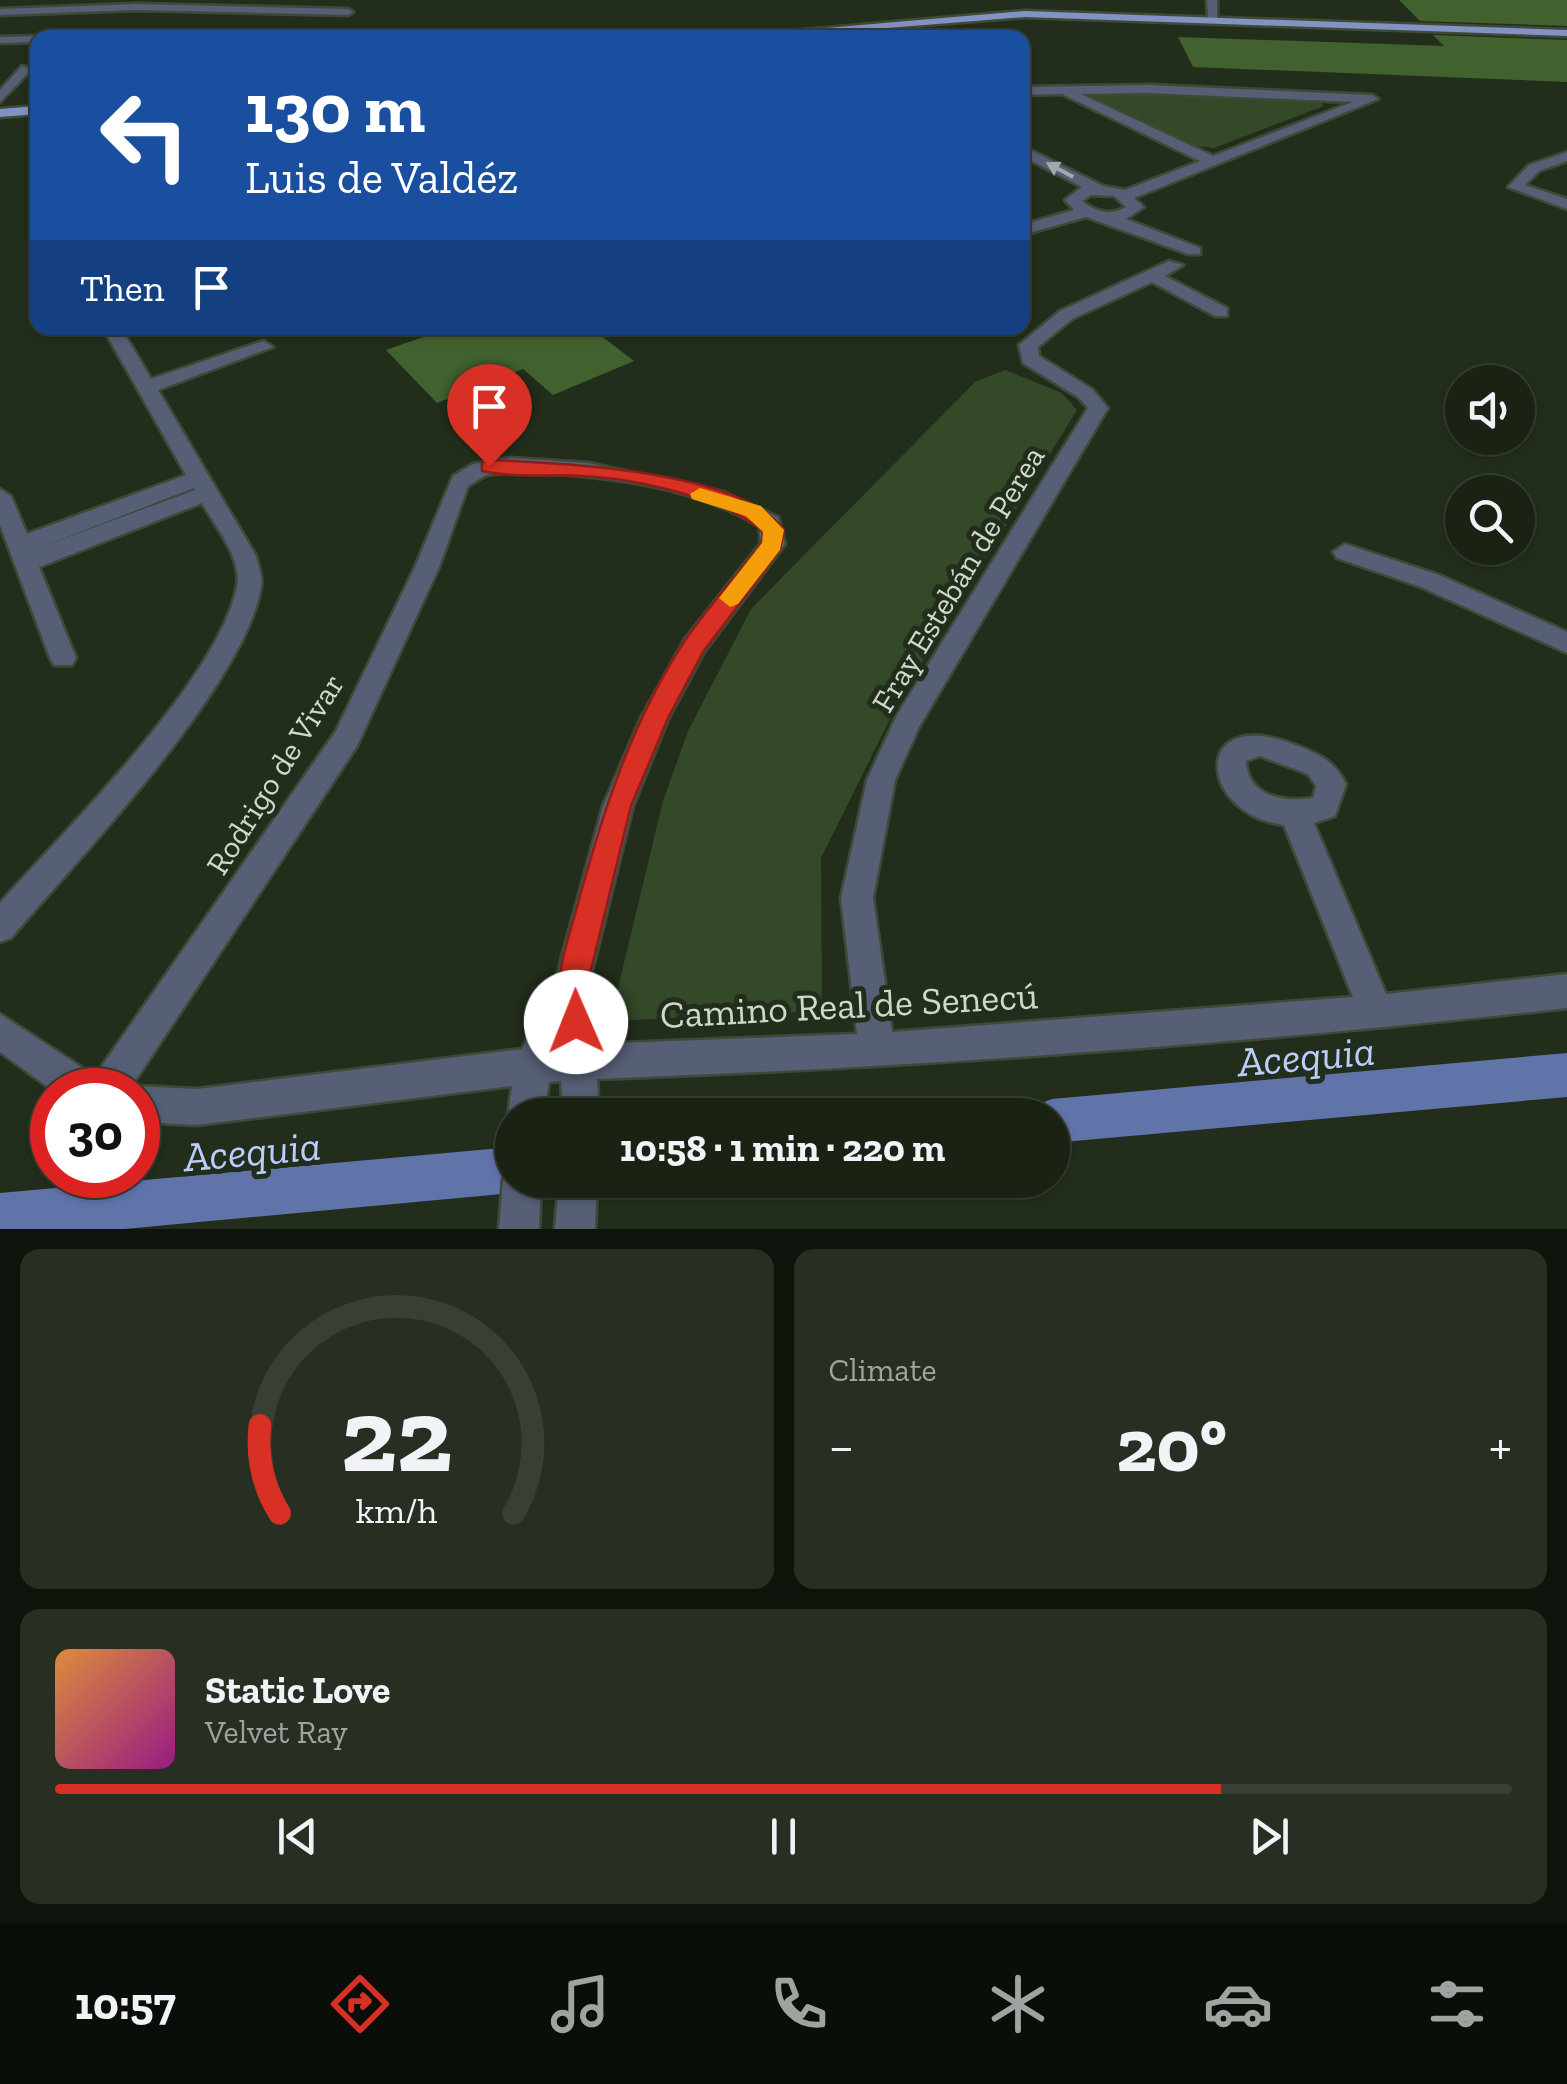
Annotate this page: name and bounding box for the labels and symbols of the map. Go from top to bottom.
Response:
one-way arrow [1045,161,1074,178]
pin [447,364,532,467]
street label: Fray Estebán de Perea [864,439,1052,719]
street label: Rodrigo de Vivar [198,667,352,881]
position arrow [524,970,628,1074]
street label: Camino Real de Senecú [659,972,1039,1038]
water label: Acequia [1234,1025,1377,1087]
speed limit sign: 30 [30,1068,160,1198]
water label: Acequia [180,1120,323,1182]

